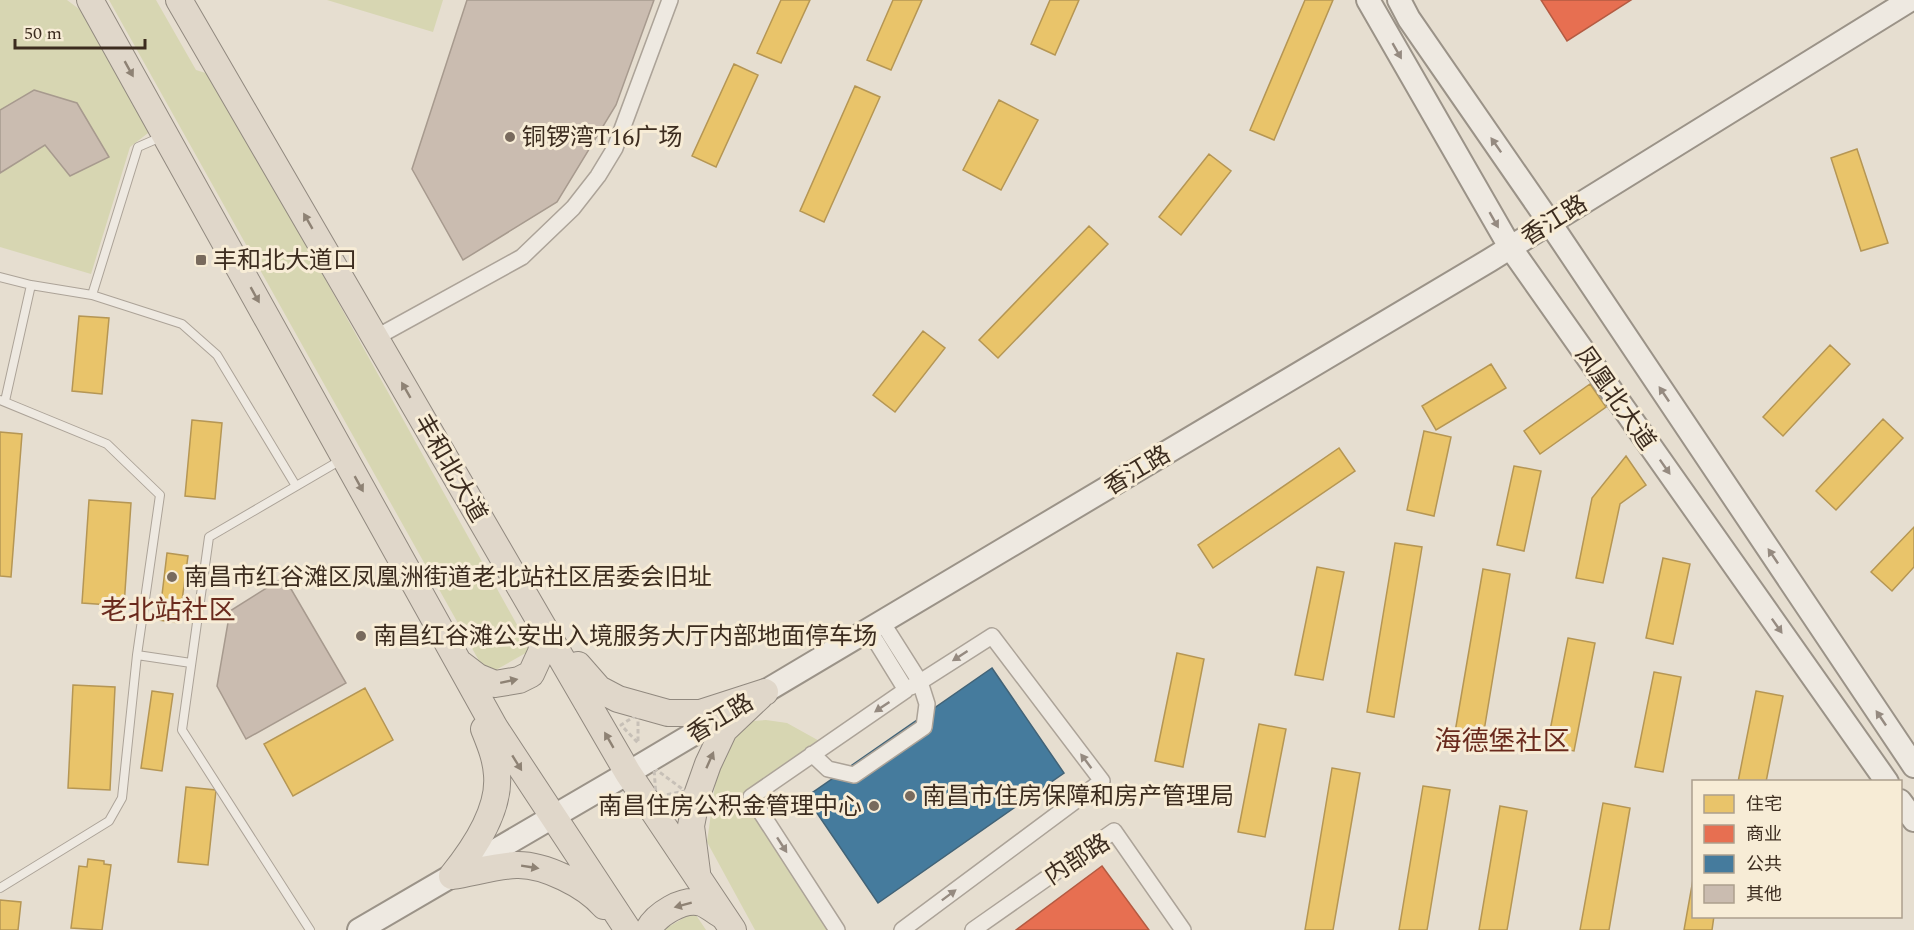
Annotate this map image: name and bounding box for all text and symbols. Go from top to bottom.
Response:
scale bar [15,12,146,50]
text: 50 m [24,20,62,47]
one-way arrow [1392,43,1402,60]
one-way arrow [124,61,134,78]
place label: 铜锣湾T16广场 [522,120,682,156]
marker: 铜锣湾T16广场 [503,130,517,144]
one-way arrow [1490,138,1502,154]
street label: 香江路 [1514,187,1595,255]
one-way arrow [1489,212,1499,229]
one-way arrow [303,213,313,230]
place label: 丰和北大道口 [213,243,357,279]
marker: 丰和北大道口 [194,253,208,267]
one-way arrow [249,287,260,303]
street label: 凤凰北大道 [1566,339,1664,458]
one-way arrow [400,382,411,398]
one-way arrow [1659,386,1670,402]
street label: 丰和北大道 [405,408,496,529]
street label: 香江路 [1097,437,1178,505]
one-way arrow [1659,458,1671,474]
one-way arrow [354,476,364,493]
one-way arrow [1768,548,1779,564]
place label: 南昌市红谷滩区凤凰洲街道老北站社区居委会旧址 [184,560,712,596]
marker: 南昌市红谷滩区凤凰洲街道老北站社区居委会旧址 [165,570,179,584]
district label: 老北站社区 [101,590,236,632]
one-way arrow [1771,618,1782,634]
place label: 南昌红谷滩公安出入境服务大厅内部地面停车场 [373,619,877,655]
marker: 南昌红谷滩公安出入境服务大厅内部地面停车场 [354,629,368,643]
one-way arrow [952,651,968,662]
one-way arrow [500,676,519,686]
street label: 香江路 [680,685,761,753]
one-way arrow [874,701,890,713]
one-way arrow [1876,710,1887,726]
district label: 海德堡社区 [1435,721,1570,763]
one-way arrow [604,732,614,749]
one-way arrow [705,751,715,769]
one-way arrow [1081,753,1093,768]
one-way arrow [512,755,523,771]
place label: 南昌市住房保障和房产管理局 [922,779,1234,815]
legend [1692,780,1902,918]
place label: 南昌住房公积金管理中心 [598,789,862,825]
marker: 南昌市住房保障和房产管理局 [903,789,917,803]
text: 住宅 [1746,791,1782,818]
marker: 南昌住房公积金管理中心 [867,799,881,813]
text: 商业 [1746,821,1782,848]
street label: 内部路 [1038,825,1118,895]
one-way arrow [776,837,787,853]
text: 公共 [1746,851,1782,878]
one-way arrow [520,862,539,871]
text: 其他 [1746,881,1782,908]
one-way arrow [940,889,956,901]
one-way arrow [674,901,692,911]

